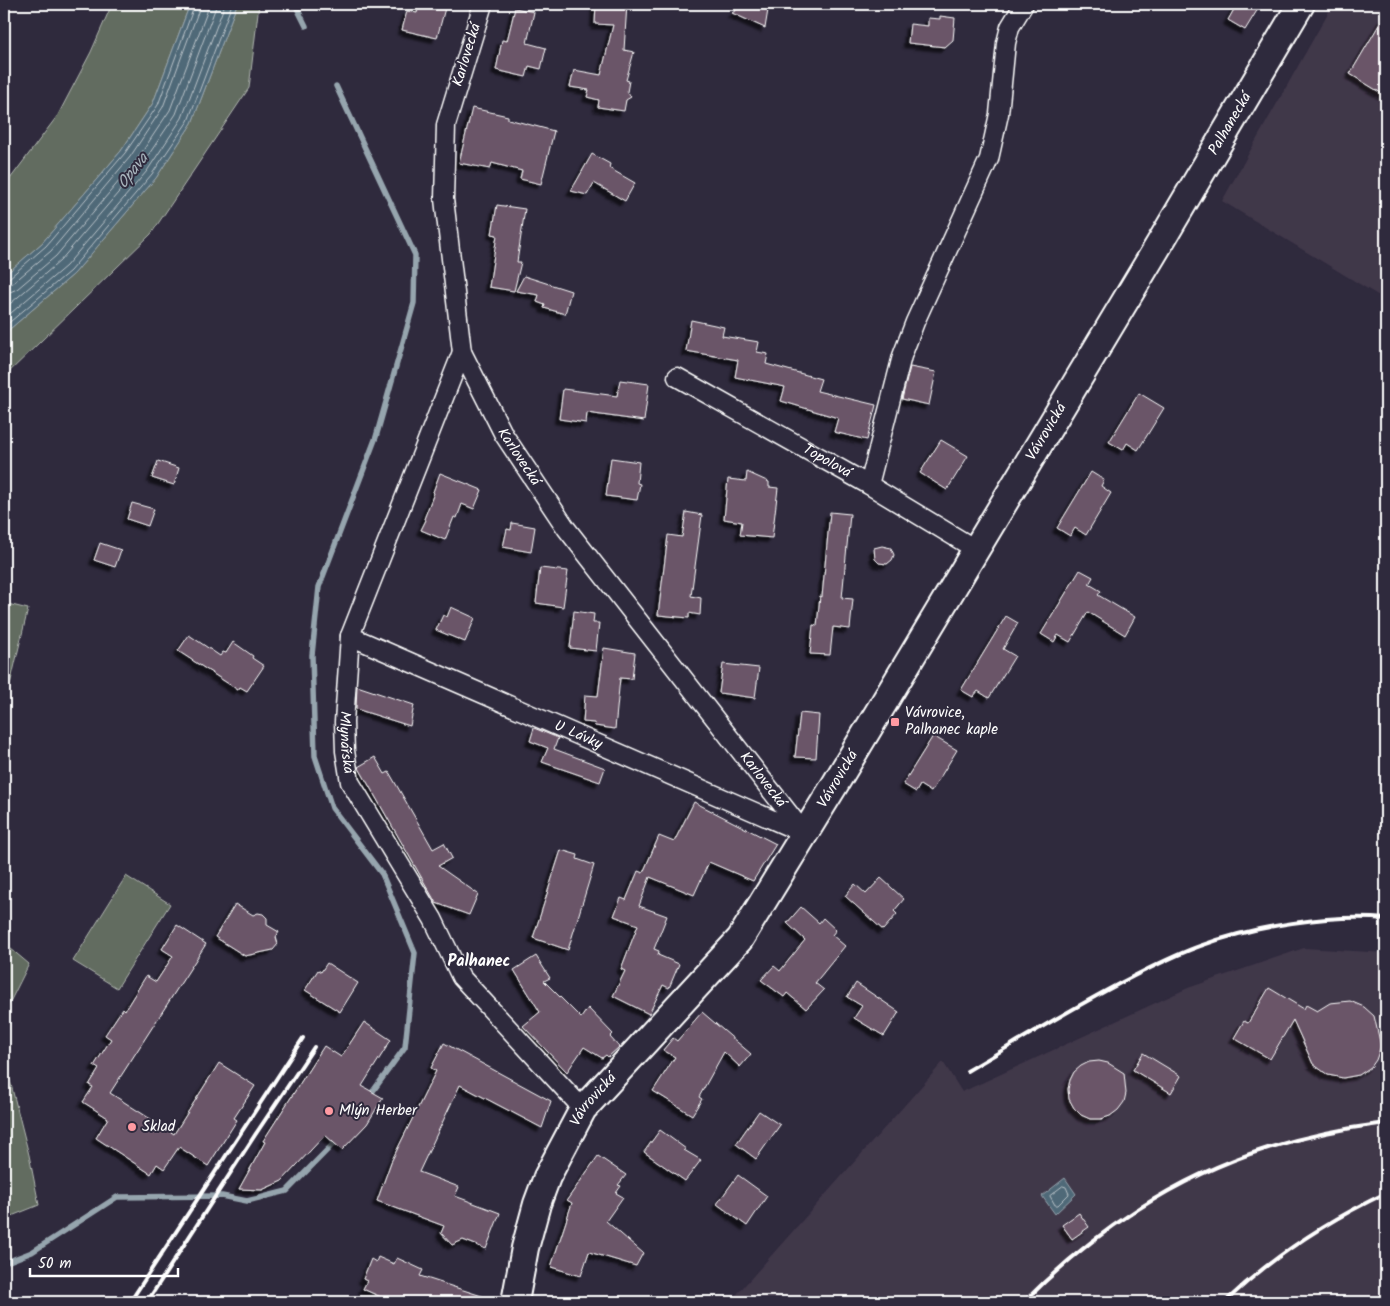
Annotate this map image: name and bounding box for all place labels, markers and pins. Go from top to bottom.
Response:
place label: Vávrovice, Palhanec kaple [905,701,998,742]
marker: Vávrovice, Palhanec kaple [889,716,901,728]
place label: Mlýn Herber [339,1099,418,1123]
marker: Mlýn Herber [323,1105,335,1117]
place label: Sklad [142,1115,176,1139]
marker: Sklad [126,1121,138,1133]

